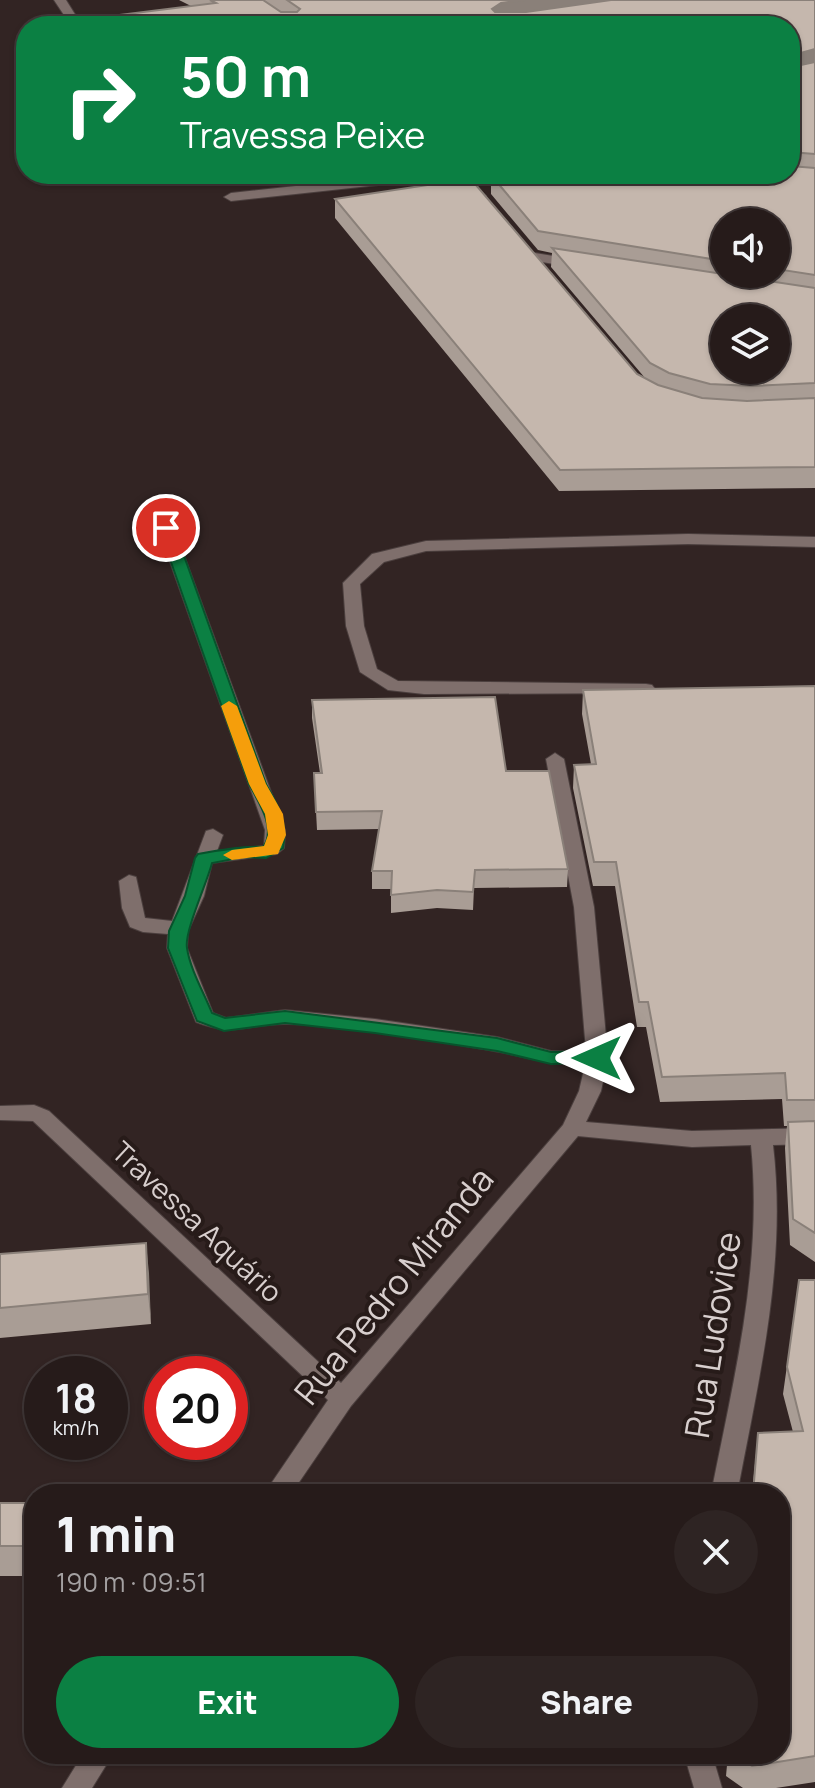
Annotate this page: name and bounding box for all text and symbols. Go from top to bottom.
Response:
text: 50 m [180,37,311,114]
icon: right [48,48,152,152]
text: Travessa Peixe [180,110,425,159]
map controls [710,208,790,384]
button: sound [710,208,790,288]
button: layers [710,304,790,384]
pin [132,494,200,562]
icon: arrive [144,506,188,550]
position arrow [555,1016,639,1100]
street label: Travessa Aquário [104,1132,291,1310]
street label: Rua Pedro Miranda [283,1157,503,1414]
street label: Rua Ludovice [673,1229,751,1441]
speed limit sign: 20 [144,1356,248,1460]
text: 18 [55,1370,97,1425]
text: km/h [53,1414,99,1441]
text: 1 min [56,1501,176,1566]
button: close [674,1510,758,1594]
text: 190 m · 09:51 [56,1564,207,1600]
button: Exit [56,1656,399,1748]
button: Share [415,1656,758,1748]

